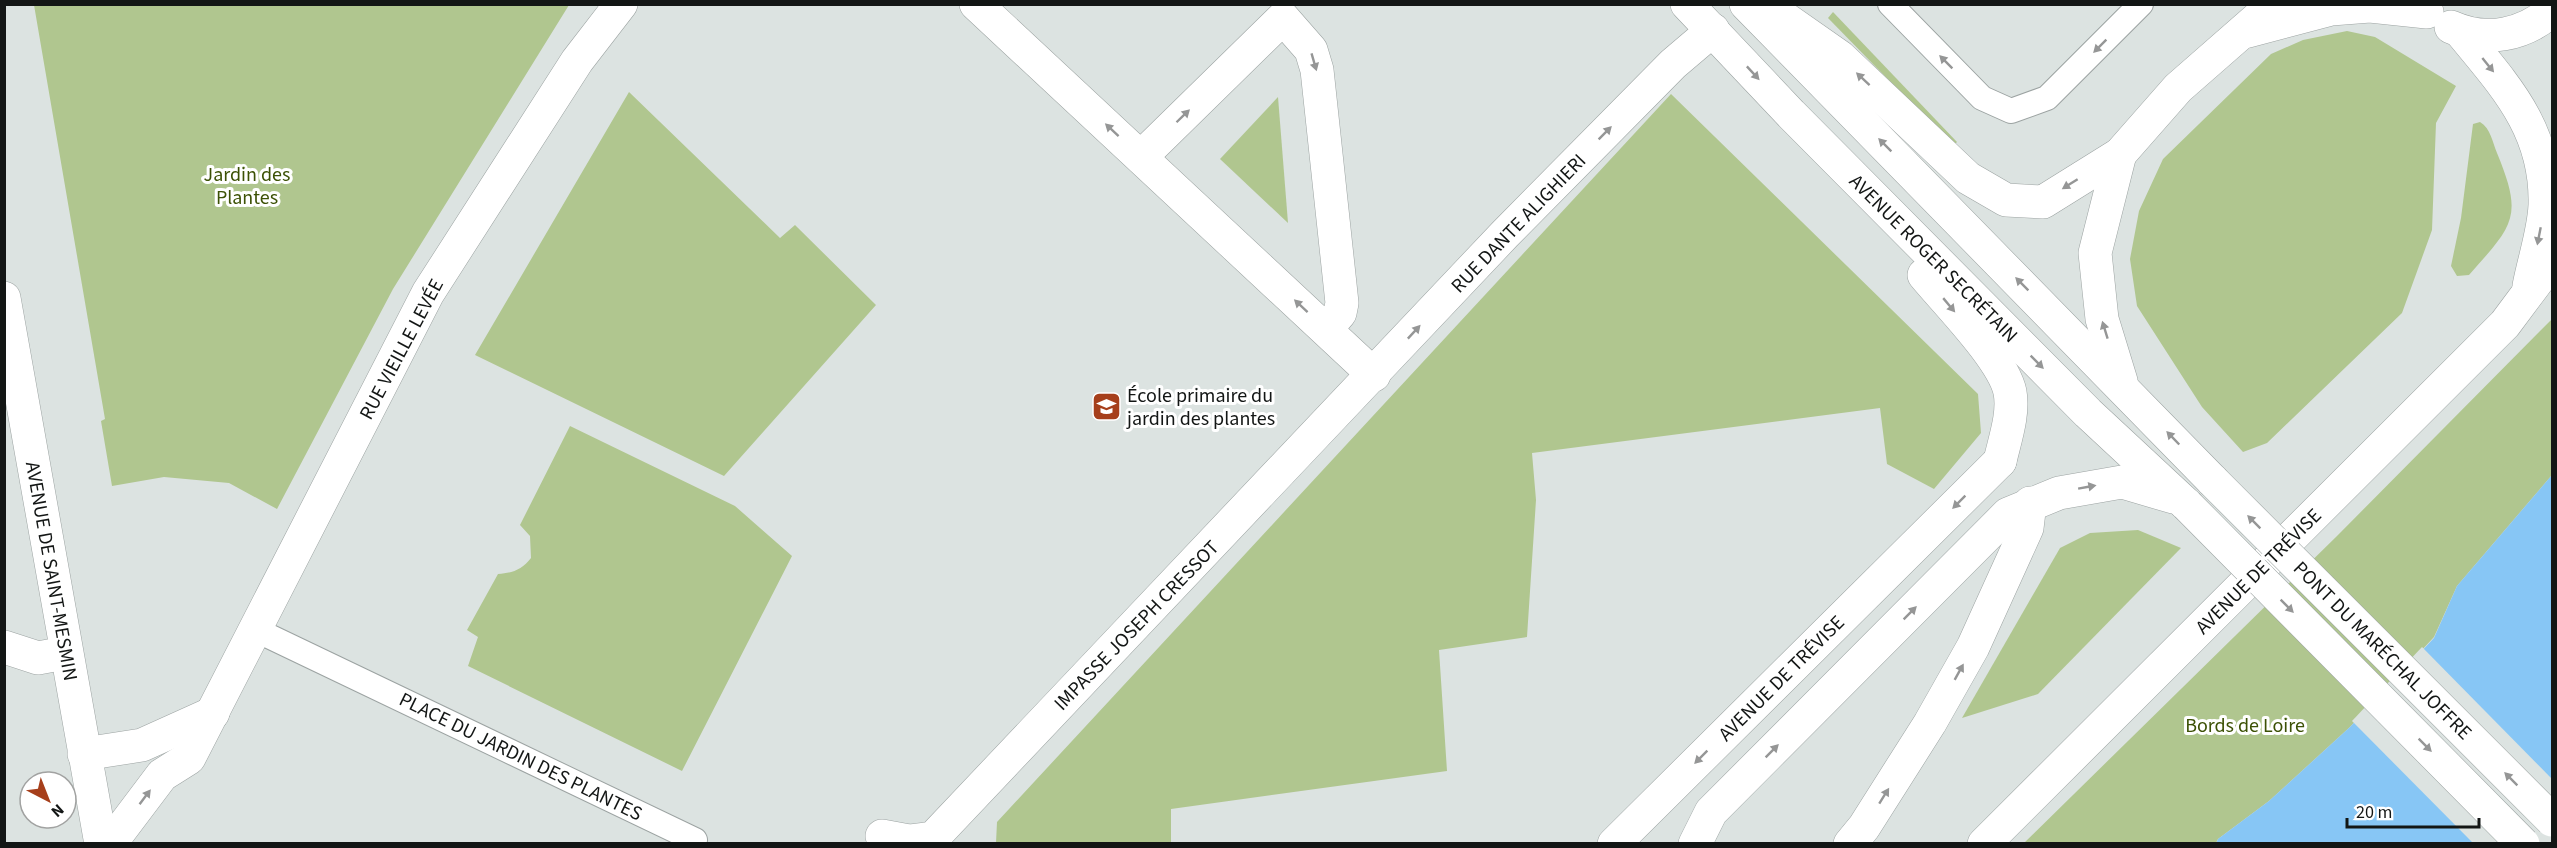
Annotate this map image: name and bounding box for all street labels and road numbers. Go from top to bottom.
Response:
street label: RUE DANTE ALIGHIERI [1445,148,1593,299]
street label: AVENUE ROGER SECRÉTAIN [1843,168,2024,349]
street label: RUE VIEILLE LEVÉE [353,274,451,425]
street label: AVENUE DE SAINT-MESMIN [18,459,84,683]
street label: AVENUE DE TRÉVISE [2189,502,2328,641]
street label: IMPASSE JOSEPH CRESSOT [1048,534,1226,717]
street label: PONT DU MARÉCHAL JOFFRE [2287,555,2478,746]
street label: AVENUE DE TRÉVISE [1712,609,1851,748]
street label: PLACE DU JARDIN DES PLANTES [394,686,647,828]

